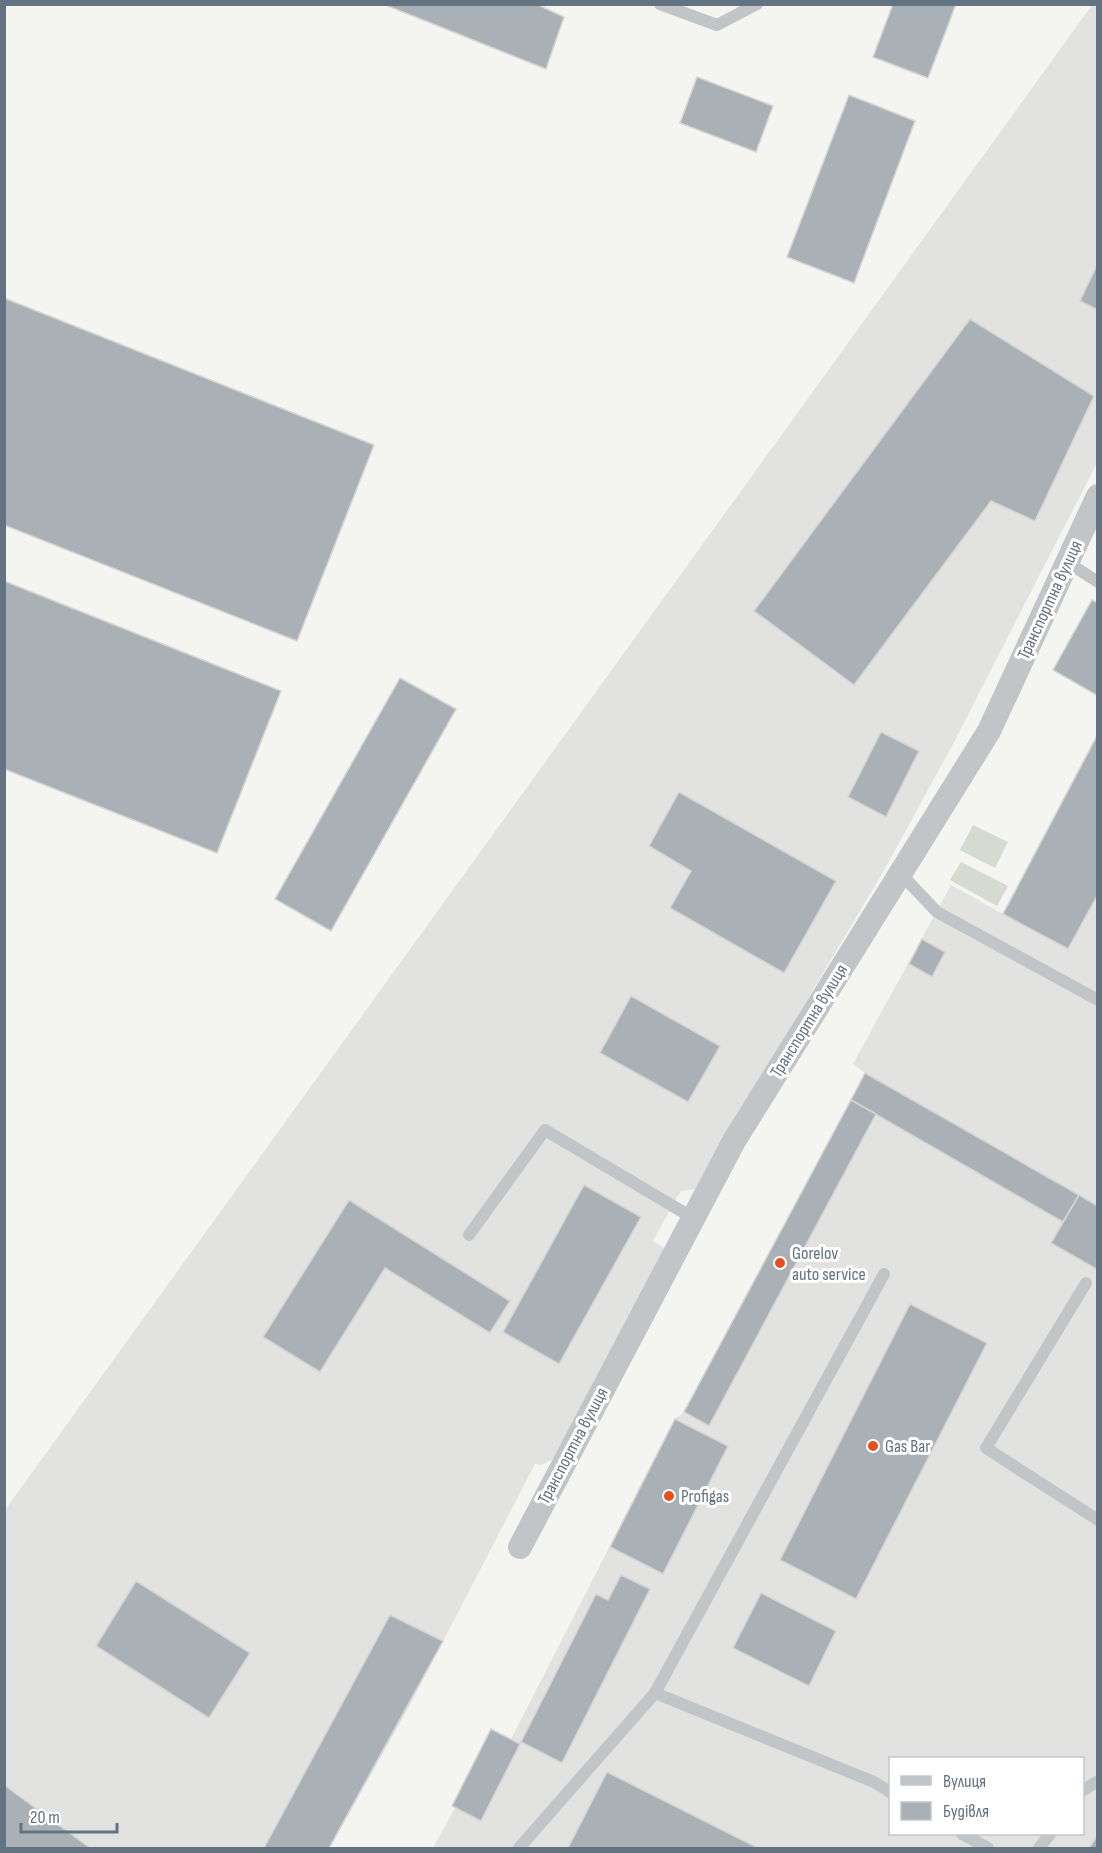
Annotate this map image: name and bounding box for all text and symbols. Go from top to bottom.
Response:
street label: Транспортна вулиця [1013,537,1087,663]
street label: Транспортна вулиця [766,961,852,1081]
place label: Gorelov auto service [792,1243,866,1285]
marker: Gorelov auto service [773,1256,787,1270]
street label: Транспортна вулиця [533,1384,613,1508]
place label: Gas Bar [885,1436,930,1457]
marker: Gas Bar [866,1439,880,1453]
place label: Profigas [681,1486,729,1507]
marker: Profigas [662,1489,676,1503]
legend [889,1757,1084,1835]
text: Вулиця [943,1771,986,1792]
scale bar [21,1796,117,1834]
text: Будівля [943,1801,989,1822]
text: 20 m [30,1807,60,1828]

